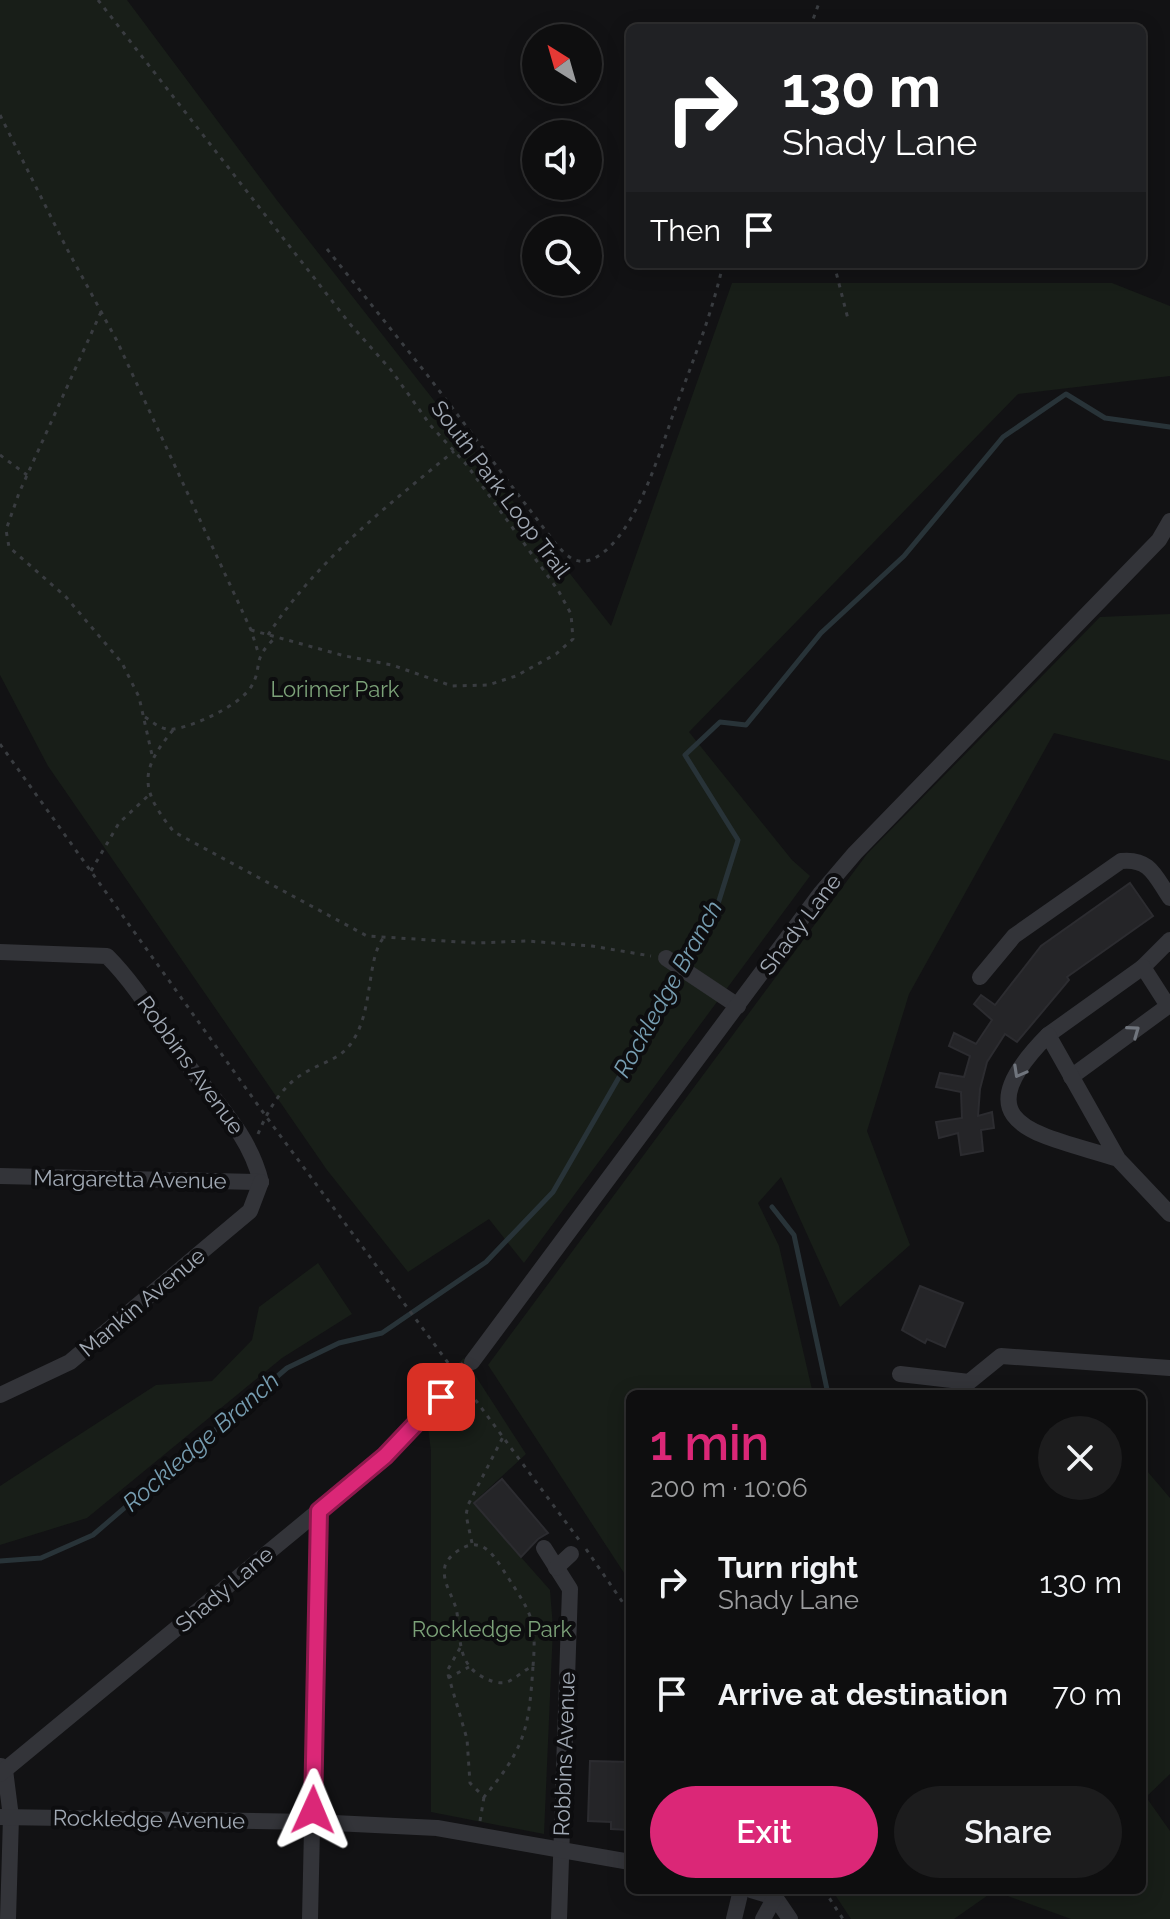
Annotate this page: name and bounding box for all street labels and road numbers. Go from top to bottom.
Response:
street label: South Park Loop Trail [426,395,576,583]
street label: Shady Lane [754,868,846,979]
street label: Robbins Avenue [132,991,250,1139]
street label: Margaretta Avenue [33,1164,227,1194]
street label: Mankin Avenue [74,1242,210,1362]
street label: Shady Lane [170,1541,278,1637]
street label: Robbins Avenue [548,1671,580,1837]
street label: Rockledge Avenue [53,1804,245,1834]

